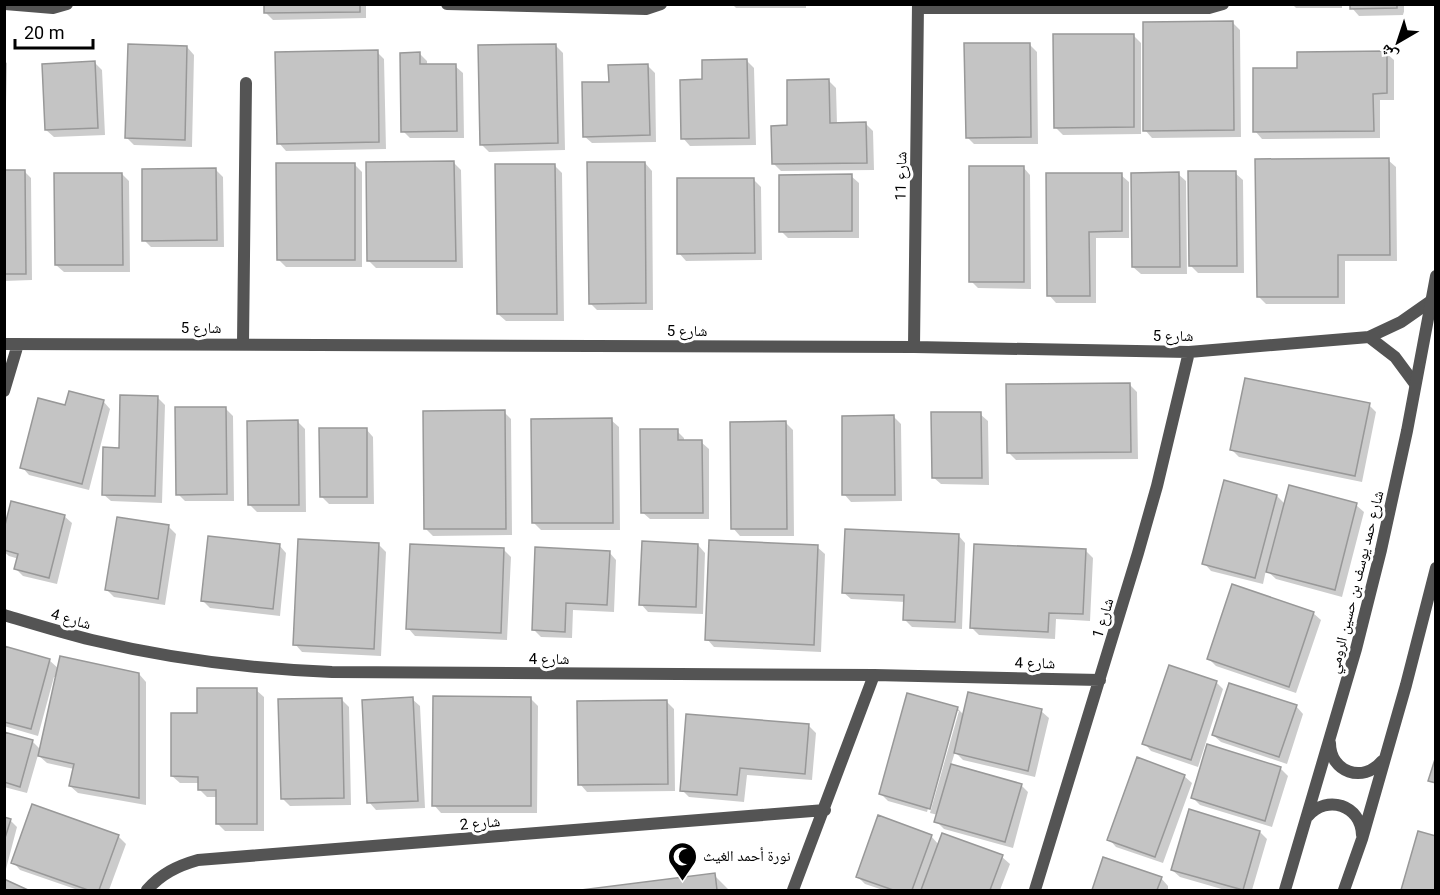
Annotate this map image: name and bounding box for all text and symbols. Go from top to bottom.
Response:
scale bar [15,12,93,50]
north arrow [1368,12,1428,72]
text: 20 m [24,22,64,43]
text: ش [1376,41,1401,66]
street label: شارع 11 [892,151,911,201]
street label: شارع 5 [181,319,221,338]
street label: شارع 5 [667,322,707,341]
street label: شارع 5 [1153,327,1193,346]
street label: شارع حمد يوسف بن حسين الرومي [1325,489,1390,676]
street label: شارع 1 [1088,596,1119,640]
street label: شارع 4 [49,605,93,634]
street label: شارع 4 [529,650,569,669]
street label: شارع 4 [1014,654,1056,673]
street label: شارع 2 [459,812,501,835]
mosque icon: نورة أحمد الغيث [666,840,698,882]
place label: نورة أحمد الغيث [703,847,791,865]

